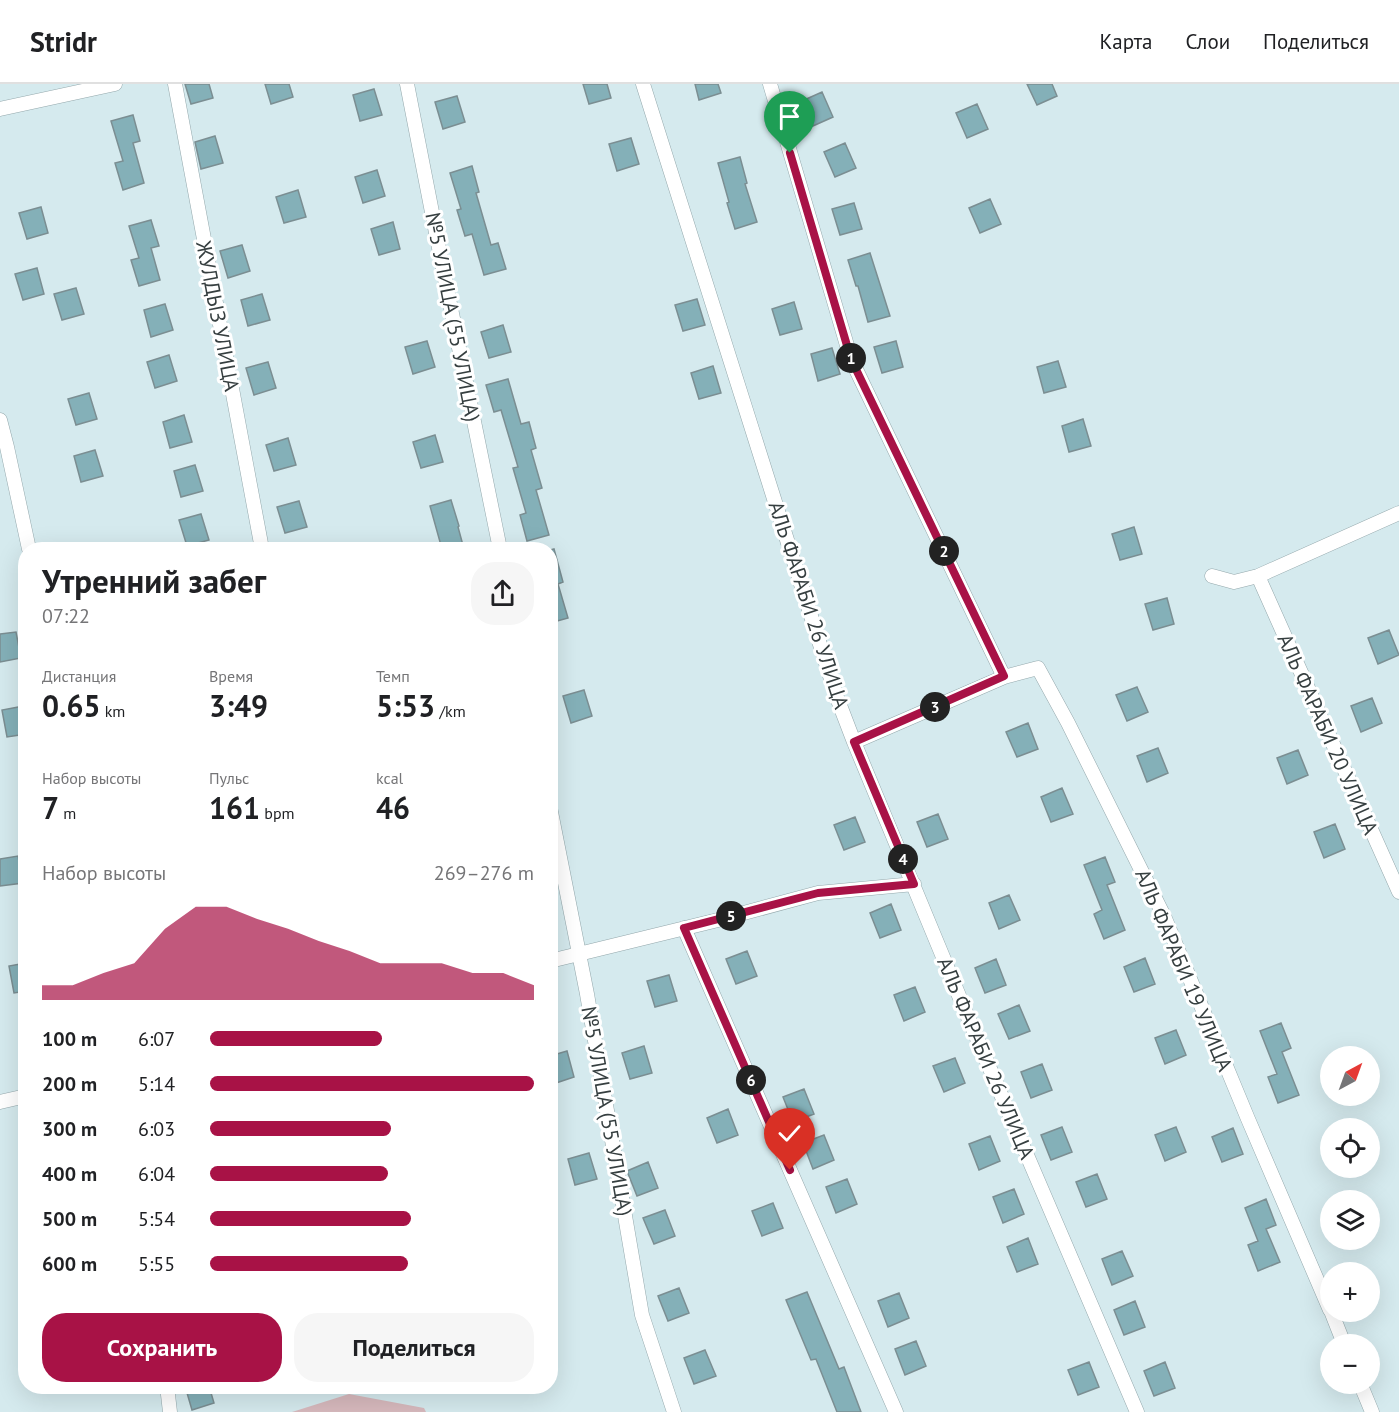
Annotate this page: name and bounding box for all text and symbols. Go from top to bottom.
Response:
text: Stridr [30,23,97,60]
text: Карта [1099,28,1152,55]
text: Слои [1185,28,1230,55]
text: Поделиться [1263,28,1369,55]
pin [764,91,815,153]
icon: arrive [773,100,806,133]
street label: №5 УЛИЦА (55 УЛИЦА) [419,210,487,424]
street label: ЖУЛДЫЗ УЛИЦА [190,238,246,394]
pin: 1 [836,343,866,373]
text: 1 [846,348,856,368]
street label: АЛЬ ФАРАБИ 26 УЛИЦА [763,498,856,713]
pin: 2 [929,536,959,566]
text: 2 [939,541,949,561]
text: Утренний забег [42,559,266,602]
button: share [471,562,534,625]
text: 07:22 [42,603,90,629]
street label: АЛЬ ФАРАБИ 20 УЛИЦА [1272,629,1385,839]
text: Дистанция [42,666,116,686]
text: Время [209,666,253,686]
text: Темп [376,666,410,686]
text: 0.65 [42,686,100,725]
text: 3:49 [209,686,268,725]
text: 5:53 [376,686,435,725]
pin: 3 [920,692,950,722]
text: 3 [930,697,940,717]
text: km [100,701,125,721]
text: /km [435,701,466,721]
text: Набор высоты [42,768,141,788]
text: Пульс [209,768,249,788]
text: kcal [376,768,403,788]
text: 7 [42,788,59,827]
text: 161 [209,788,260,827]
text: 46 [376,788,410,827]
text: m [59,803,76,823]
text: bpm [260,803,295,823]
pin: 4 [888,844,918,874]
text: 4 [898,849,908,869]
text: Набор высоты [42,860,166,886]
text: 269–276 m [434,860,534,886]
street label: АЛЬ ФАРАБИ 19 УЛИЦА [1129,865,1239,1076]
pin: 5 [716,901,746,931]
text: 5 [726,906,736,926]
street label: АЛЬ ФАРАБИ 26 УЛИЦА [931,953,1041,1164]
street label: №5 УЛИЦА (55 УЛИЦА) [575,1004,639,1218]
text: 100 m [42,1026,97,1052]
text: 6:07 [138,1026,175,1052]
north arrow [1320,1046,1380,1106]
map controls [1320,1046,1380,1394]
pin: 6 [736,1065,766,1095]
text: 6 [746,1070,756,1090]
text: 200 m [42,1071,97,1097]
text: 5:14 [138,1071,175,1097]
pin [764,1108,815,1170]
text: 300 m [42,1116,97,1142]
text: 6:03 [138,1116,175,1142]
icon: check [773,1117,806,1150]
button: locate [1320,1118,1380,1178]
text: 400 m [42,1161,97,1187]
text: 6:04 [138,1161,175,1187]
button: layers [1320,1190,1380,1250]
text: 500 m [42,1206,97,1232]
text: 5:54 [138,1206,175,1232]
text: 600 m [42,1251,97,1277]
text: 5:55 [138,1251,175,1277]
button: + [1320,1262,1380,1322]
button: Сохранить [42,1313,282,1382]
button: Поделиться [294,1313,534,1382]
button: − [1320,1334,1380,1394]

